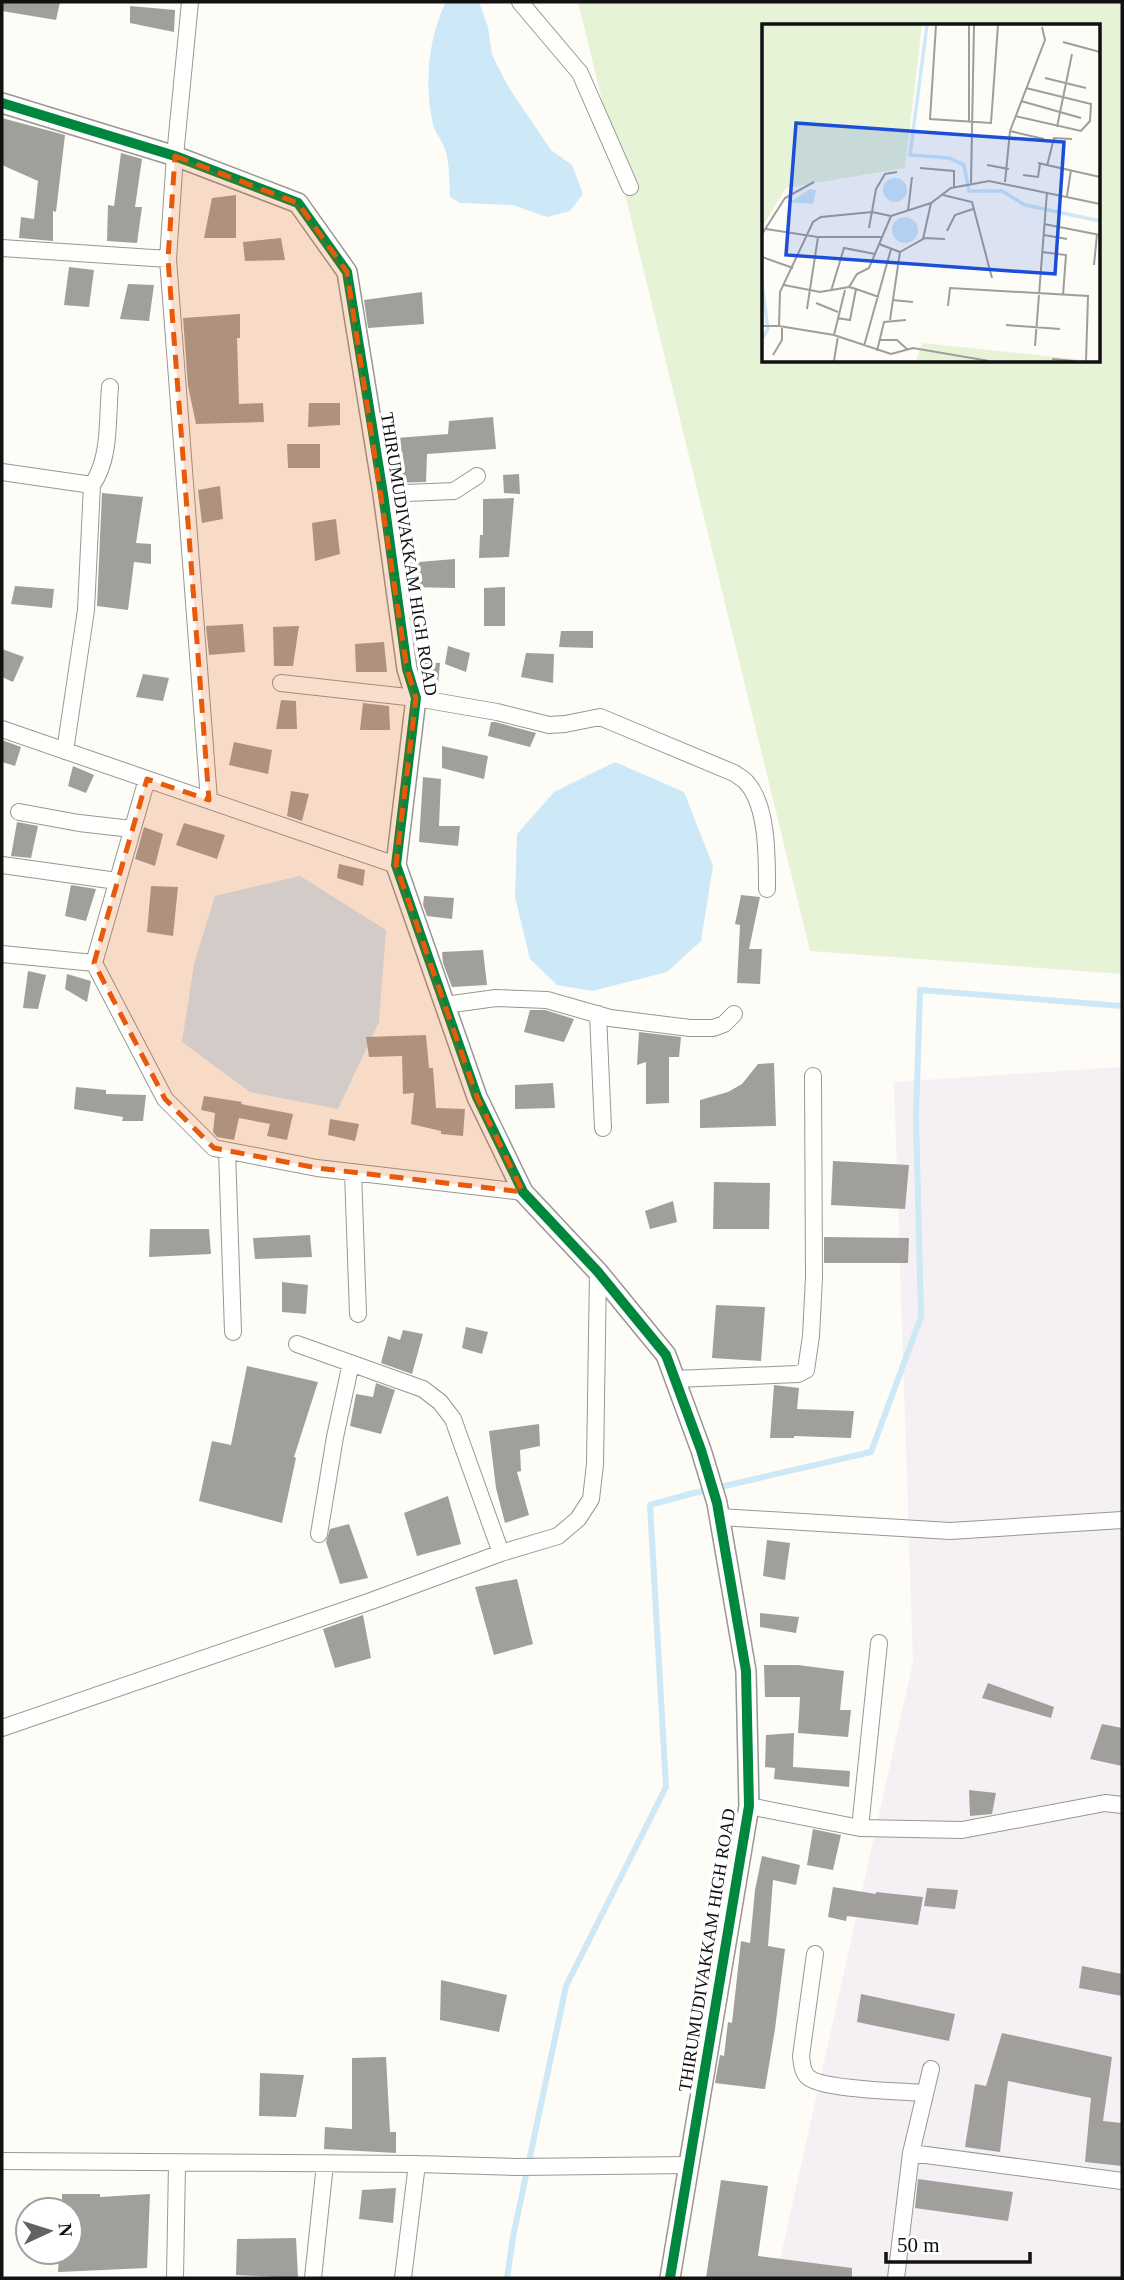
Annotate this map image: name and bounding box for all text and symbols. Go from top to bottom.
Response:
inset map [762,24,1100,362]
street label: THIRUMUDIVAKKAM HIGH ROAD [377,411,441,697]
street label: THIRUMUDIVAKKAM HIGH ROAD [675,1807,739,2093]
north arrow [14,2196,84,2266]
scale bar [886,2220,1030,2264]
text: N [55,2222,76,2238]
text: 50 m [897,2233,940,2257]

